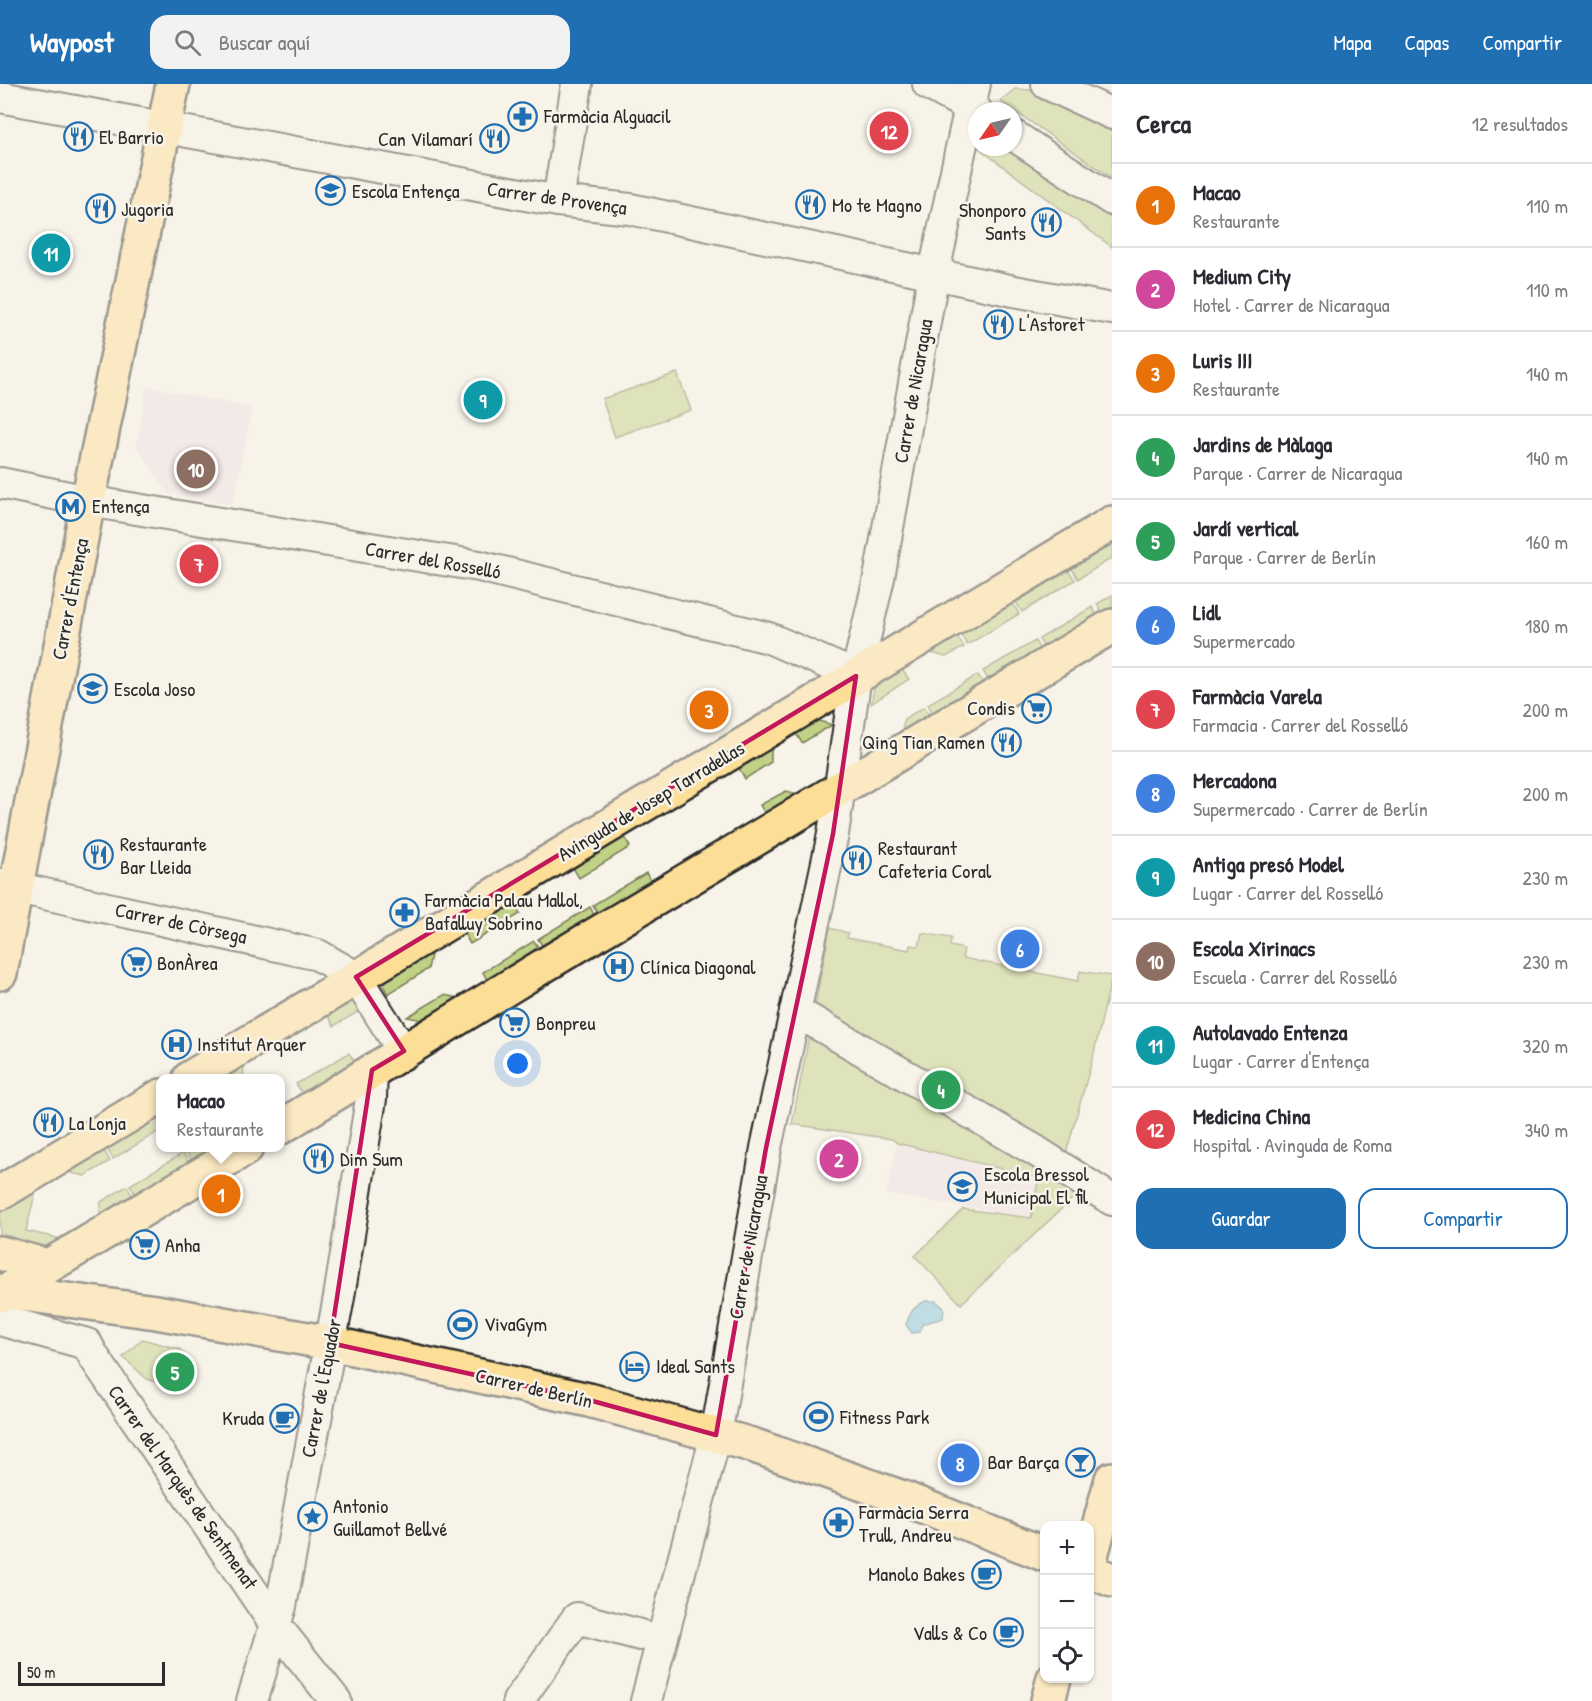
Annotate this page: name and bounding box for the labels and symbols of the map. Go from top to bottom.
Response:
pharmacy icon: Farmàcia Alguacil [507,100,539,132]
place label: Farmàcia Alguacil [543,102,671,129]
north arrow [968,102,1022,156]
pin: 12 [870,108,908,154]
restaurant icon: El Barrio [62,121,94,153]
place label: El Barrio [99,123,164,150]
restaurant icon: Can Vilamarí [478,123,510,155]
place label: Can Vilamarí [378,125,473,152]
street label: Carrer de Provença [485,174,629,221]
school or university icon: Escola Entença [315,175,347,207]
place label: Escola Entença [352,177,460,204]
restaurant icon: Mo te Magno [795,189,827,221]
place label: Mo te Magno [832,191,922,218]
restaurant icon: Jugoria [84,193,116,225]
place label: Jugoria [121,195,174,222]
place label: Shonporo Sants [959,196,1026,246]
restaurant icon: Shonporo Sants [1031,206,1063,238]
pin: 11 [32,230,70,276]
restaurant icon: L'Astoret [982,308,1014,340]
place label: L'Astoret [1019,310,1086,337]
street label: Carrer de Nicaragua [887,317,938,465]
pin: 9 [464,378,502,422]
pin: 10 [176,446,216,492]
metro station icon: Entença [55,490,87,522]
place label: Entença [92,492,150,519]
street label: Carrer del Rosselló [363,534,503,585]
street label: Carrer d'Entença [45,536,95,662]
pin: 7 [180,542,218,586]
school or university icon: Escola Joso [77,673,109,705]
place label: Escola Joso [114,675,195,702]
pin: 3 [690,688,728,732]
supermarket icon: Condis [1020,692,1052,724]
place label: Condis [967,694,1015,721]
restaurant icon: Qing Tian Ramen [990,726,1022,758]
place label: Qing Tian Ramen [862,728,985,755]
street label: Avinguda de Josep Tarradellas [552,734,749,867]
place label: Restaurante Bar Lleida [120,830,207,880]
place label: Restaurant Cafeteria Coral [878,834,992,884]
restaurant icon: Restaurante Bar Lleida [83,839,115,871]
restaurant icon: Restaurant Cafeteria Coral [841,844,873,876]
place label: Farmàcia Palau Mallol, Bafalluy Sobrino [424,886,583,936]
street label: Carrer de Còrsega [113,895,250,950]
pharmacy icon: Farmàcia Palau Mallol, Bafalluy Sobrino [388,896,420,928]
pin: 6 [1000,926,1040,972]
supermarket icon: BonÀrea [120,947,152,979]
place label: BonÀrea [157,949,218,976]
hospital icon: Clínica Diagonal [603,951,635,983]
place label: Clínica Diagonal [640,953,756,980]
supermarket icon: Bonpreu [499,1007,531,1039]
place label: Bonpreu [536,1009,595,1036]
hospital icon: Institut Arquer [160,1028,192,1060]
place label: Institut Arquer [197,1030,307,1057]
your location [503,1049,532,1078]
pin: 4 [922,1068,960,1112]
restaurant icon: La Lonja [32,1107,64,1139]
place label: La Lonja [69,1109,126,1136]
pin: 2 [820,1136,858,1182]
restaurant icon: Dim Sum [303,1143,335,1175]
place label: Dim Sum [340,1145,403,1172]
place label: Escola Bressol Municipal El fil [984,1160,1089,1210]
school or university icon: Escola Bressol Municipal El fil [947,1170,979,1202]
pin: 1 [202,1172,240,1216]
street label: Carrer de Nicaragua [722,1173,773,1321]
supermarket icon: Anha [128,1229,160,1261]
place label: Anha [165,1231,200,1258]
sports icon: VivaGym [447,1308,479,1340]
place label: VivaGym [484,1310,547,1337]
street label: Carrer de l'Equador [294,1316,347,1460]
pin: 5 [156,1350,195,1394]
hotel icon: Ideal Sants [619,1350,651,1382]
place label: Ideal Sants [656,1352,735,1379]
street label: Carrer de Berlín [473,1361,595,1414]
street label: Carrer del Marquès de Sentmenat [102,1379,265,1595]
sports icon: Fitness Park [803,1401,835,1433]
cafe icon: Kruda [269,1402,301,1434]
place label: Fitness Park [839,1403,929,1430]
place label: Kruda [222,1404,264,1431]
pin: 8 [940,1440,980,1486]
bar icon: Bar Barça [1064,1446,1096,1478]
place label: Bar Barça [987,1448,1059,1475]
place label: Antonio Guillamot Bellvé [333,1492,447,1542]
place label: Farmàcia Serra Trull, Andreu [858,1498,969,1548]
place icon: Antonio Guillamot Bellvé [296,1501,328,1533]
pharmacy icon: Farmàcia Serra Trull, Andreu [822,1507,854,1539]
cafe icon: Manolo Bakes [970,1558,1002,1590]
place label: Manolo Bakes [868,1560,965,1587]
cafe icon: Valls & Co [992,1617,1024,1649]
place label: Valls & Co [913,1619,987,1646]
scale bar [18,1659,165,1686]

